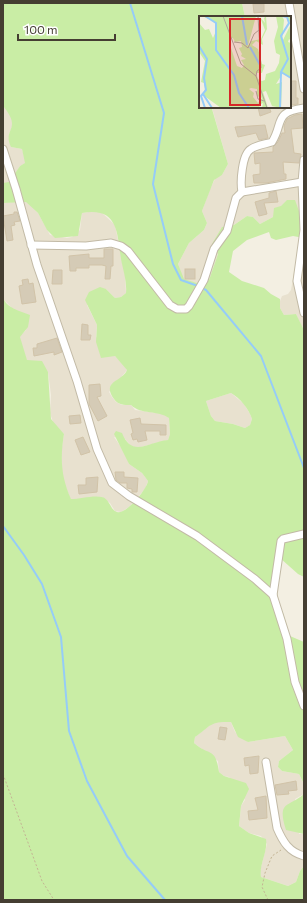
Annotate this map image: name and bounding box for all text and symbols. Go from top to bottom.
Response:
scale bar [18,16,115,42]
inset map [199,16,291,108]
text: 100 m [24,22,58,36]

